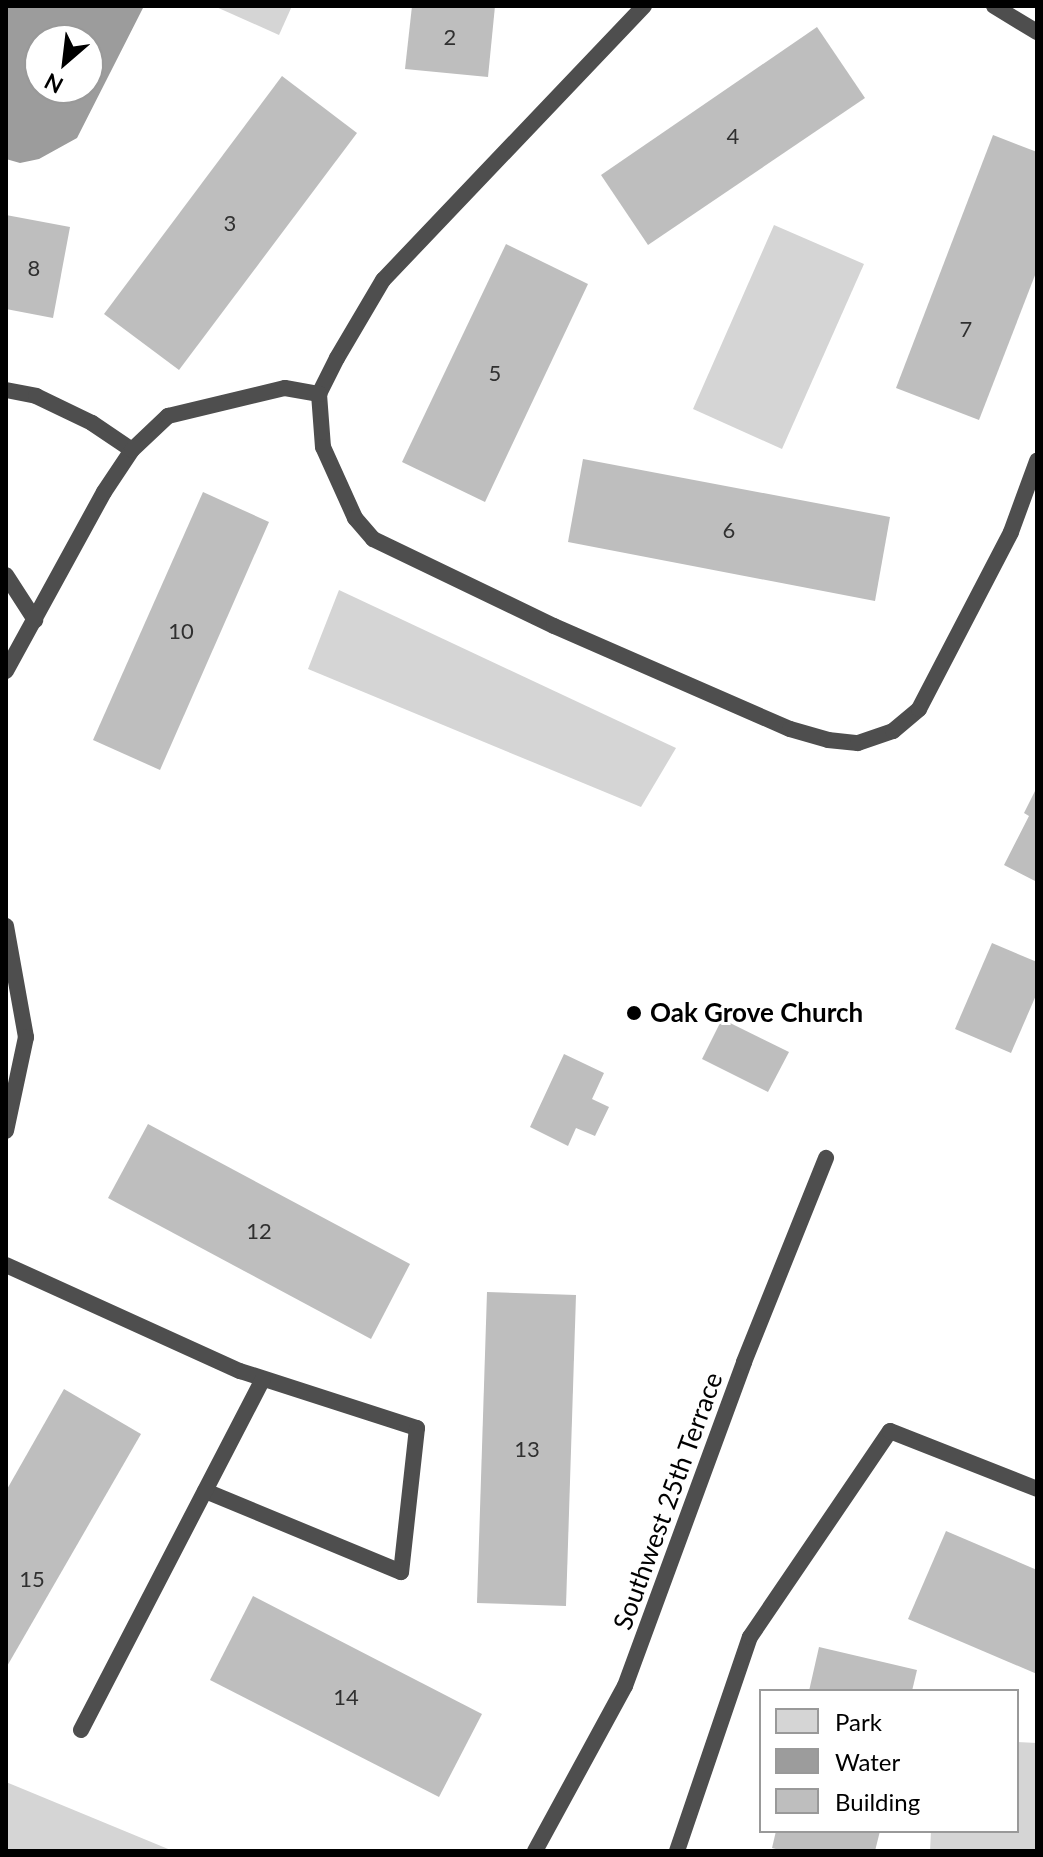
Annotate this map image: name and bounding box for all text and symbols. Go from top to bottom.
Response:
north arrow [24,24,104,104]
house number: 2 [444,24,456,50]
text: N [40,68,67,100]
house number: 4 [727,123,739,149]
house number: 3 [224,210,236,236]
house number: 8 [28,255,40,281]
house number: 7 [960,316,972,342]
house number: 5 [489,360,501,386]
house number: 6 [723,517,735,543]
house number: 10 [168,618,194,644]
place label: Oak Grove Church [650,997,863,1029]
marker: Oak Grove Church [625,1004,643,1022]
house number: 12 [246,1218,272,1244]
street label: Southwest 25th Terrace [607,1368,729,1634]
house number: 13 [514,1436,540,1462]
house number: 15 [19,1566,45,1592]
house number: 14 [333,1684,359,1710]
legend [759,1689,1019,1833]
text: Park [835,1707,882,1736]
text: Water [835,1747,900,1776]
text: Building [835,1787,920,1816]

